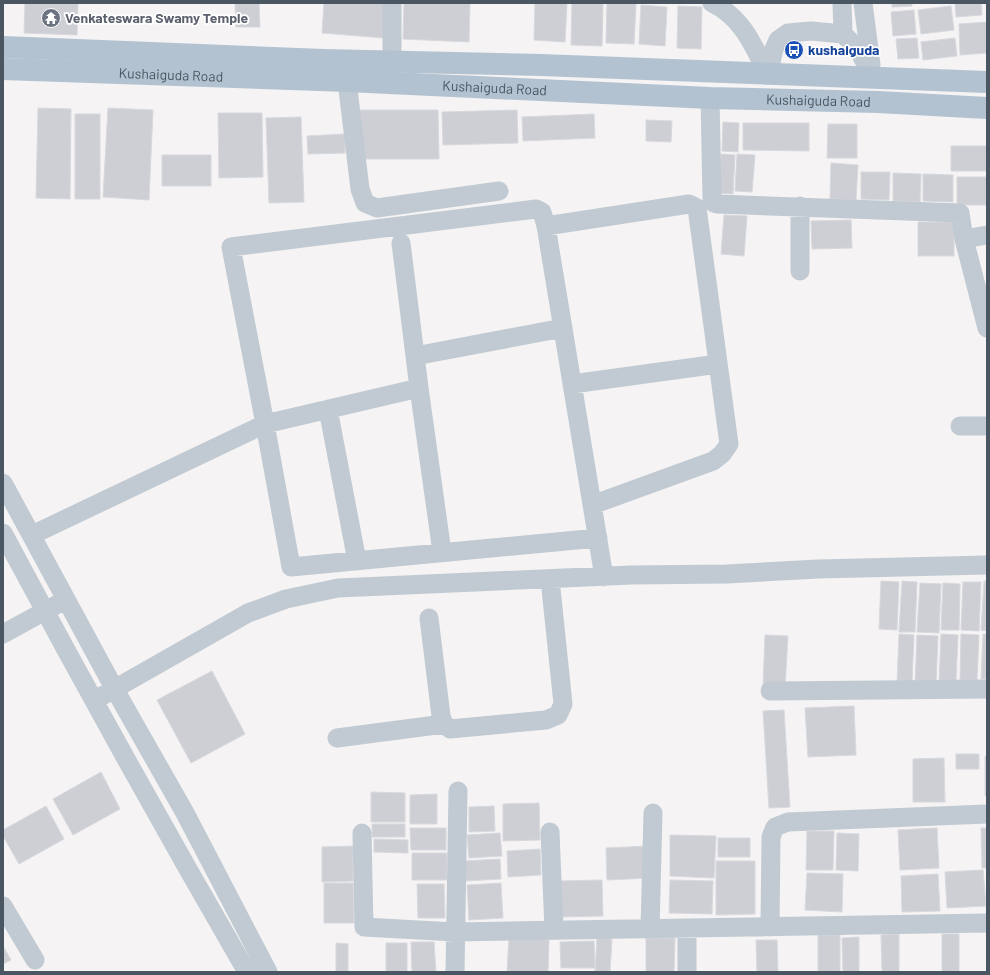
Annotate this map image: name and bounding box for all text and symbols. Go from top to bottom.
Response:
temple icon: Venkateswara Swamy Temple [40,7,62,29]
place label: Venkateswara Swamy Temple [65,9,249,26]
bus stop icon: kushaiguda [783,39,805,61]
place label: kushaiguda [808,41,879,58]
street label: Kushaiguda Road [118,64,224,85]
street label: Kushaiguda Road [442,76,547,98]
street label: Kushaiguda Road [766,90,871,110]

